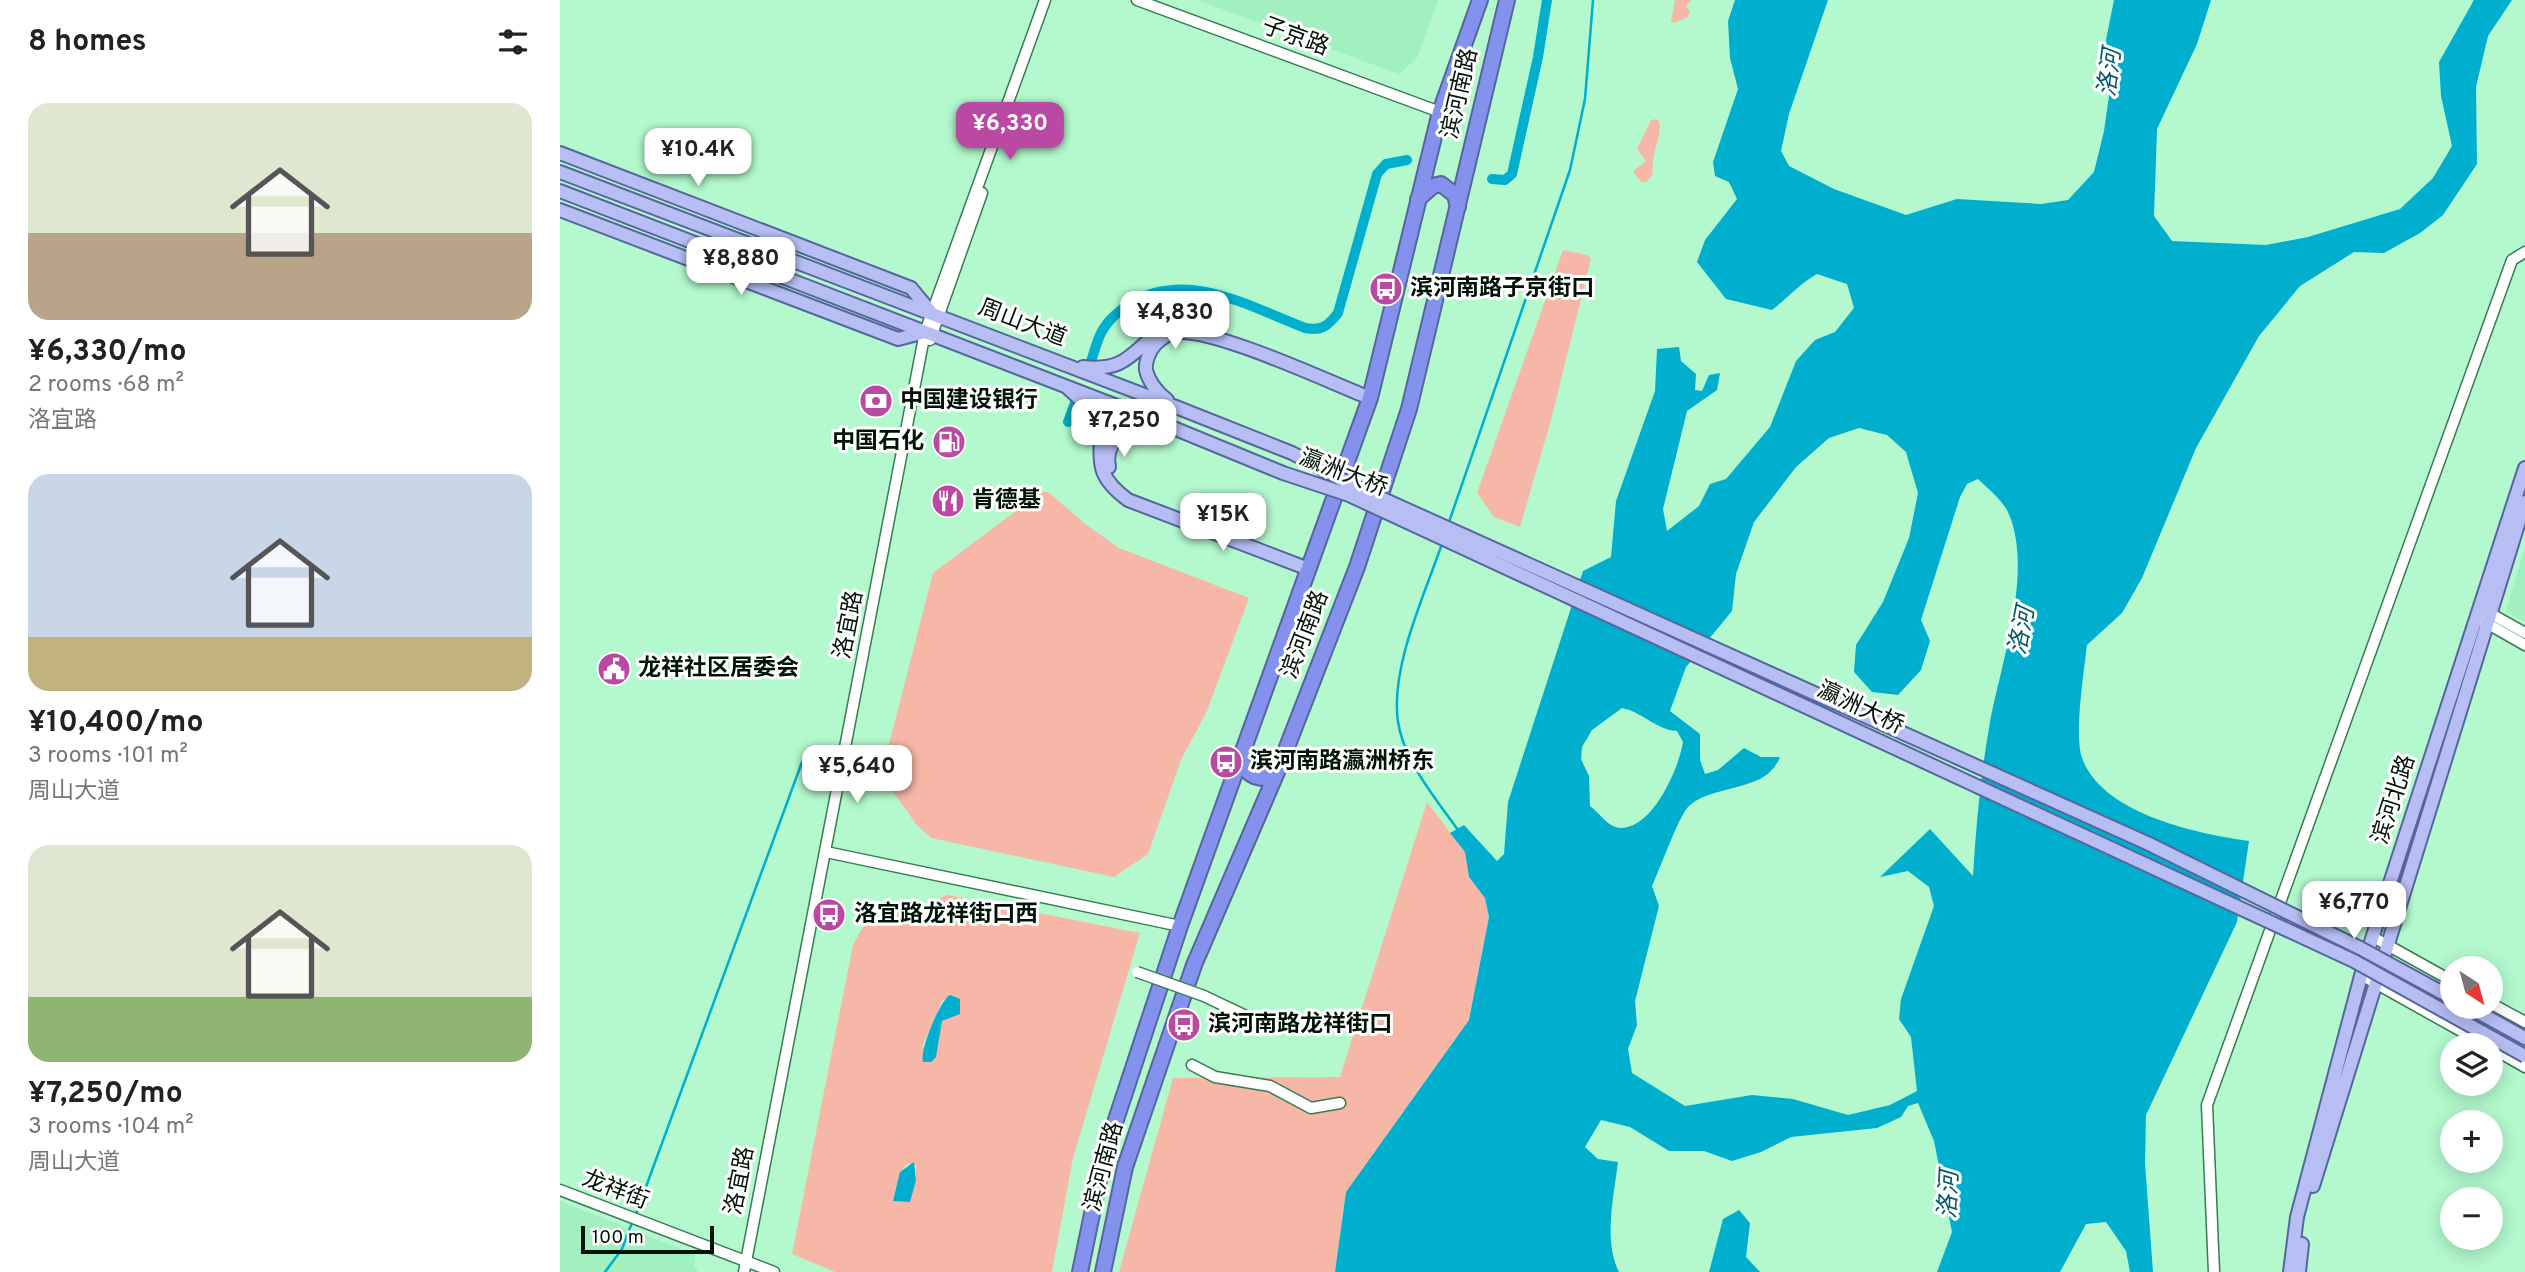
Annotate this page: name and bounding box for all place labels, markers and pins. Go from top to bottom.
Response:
pin: ¥6,330 [953,102,1067,162]
pin: ¥10.4K [641,128,755,188]
pin: ¥8,880 [684,238,798,297]
bus stop icon: 滨河南路子京街口 [1367,270,1405,308]
place label: 滨河南路子京街口 [1410,275,1594,304]
pin: ¥4,830 [1118,292,1232,351]
bank icon: 中国建设银行 [857,382,895,420]
place label: 中国建设银行 [900,387,1038,416]
pin: ¥7,250 [1067,400,1181,459]
fuel station icon: 中国石化 [930,423,968,461]
place label: 中国石化 [832,428,924,457]
restaurant icon: 肯德基 [929,482,967,520]
place label: 肯德基 [972,487,1041,516]
pin: ¥15K [1182,494,1264,553]
public building icon: 龙祥社区居委会 [595,650,633,688]
place label: 龙祥社区居委会 [638,655,799,684]
bus stop icon: 滨河南路瀛洲桥东 [1207,743,1245,781]
pin: ¥5,640 [800,746,914,805]
place label: 滨河南路瀛洲桥东 [1250,748,1434,777]
pin: ¥6,770 [2297,881,2411,941]
bus stop icon: 洛宜路龙祥街口西 [810,896,848,934]
place label: 洛宜路龙祥街口西 [854,901,1038,930]
bus stop icon: 滨河南路龙祥街口 [1165,1006,1203,1044]
place label: 滨河南路龙祥街口 [1208,1011,1392,1040]

